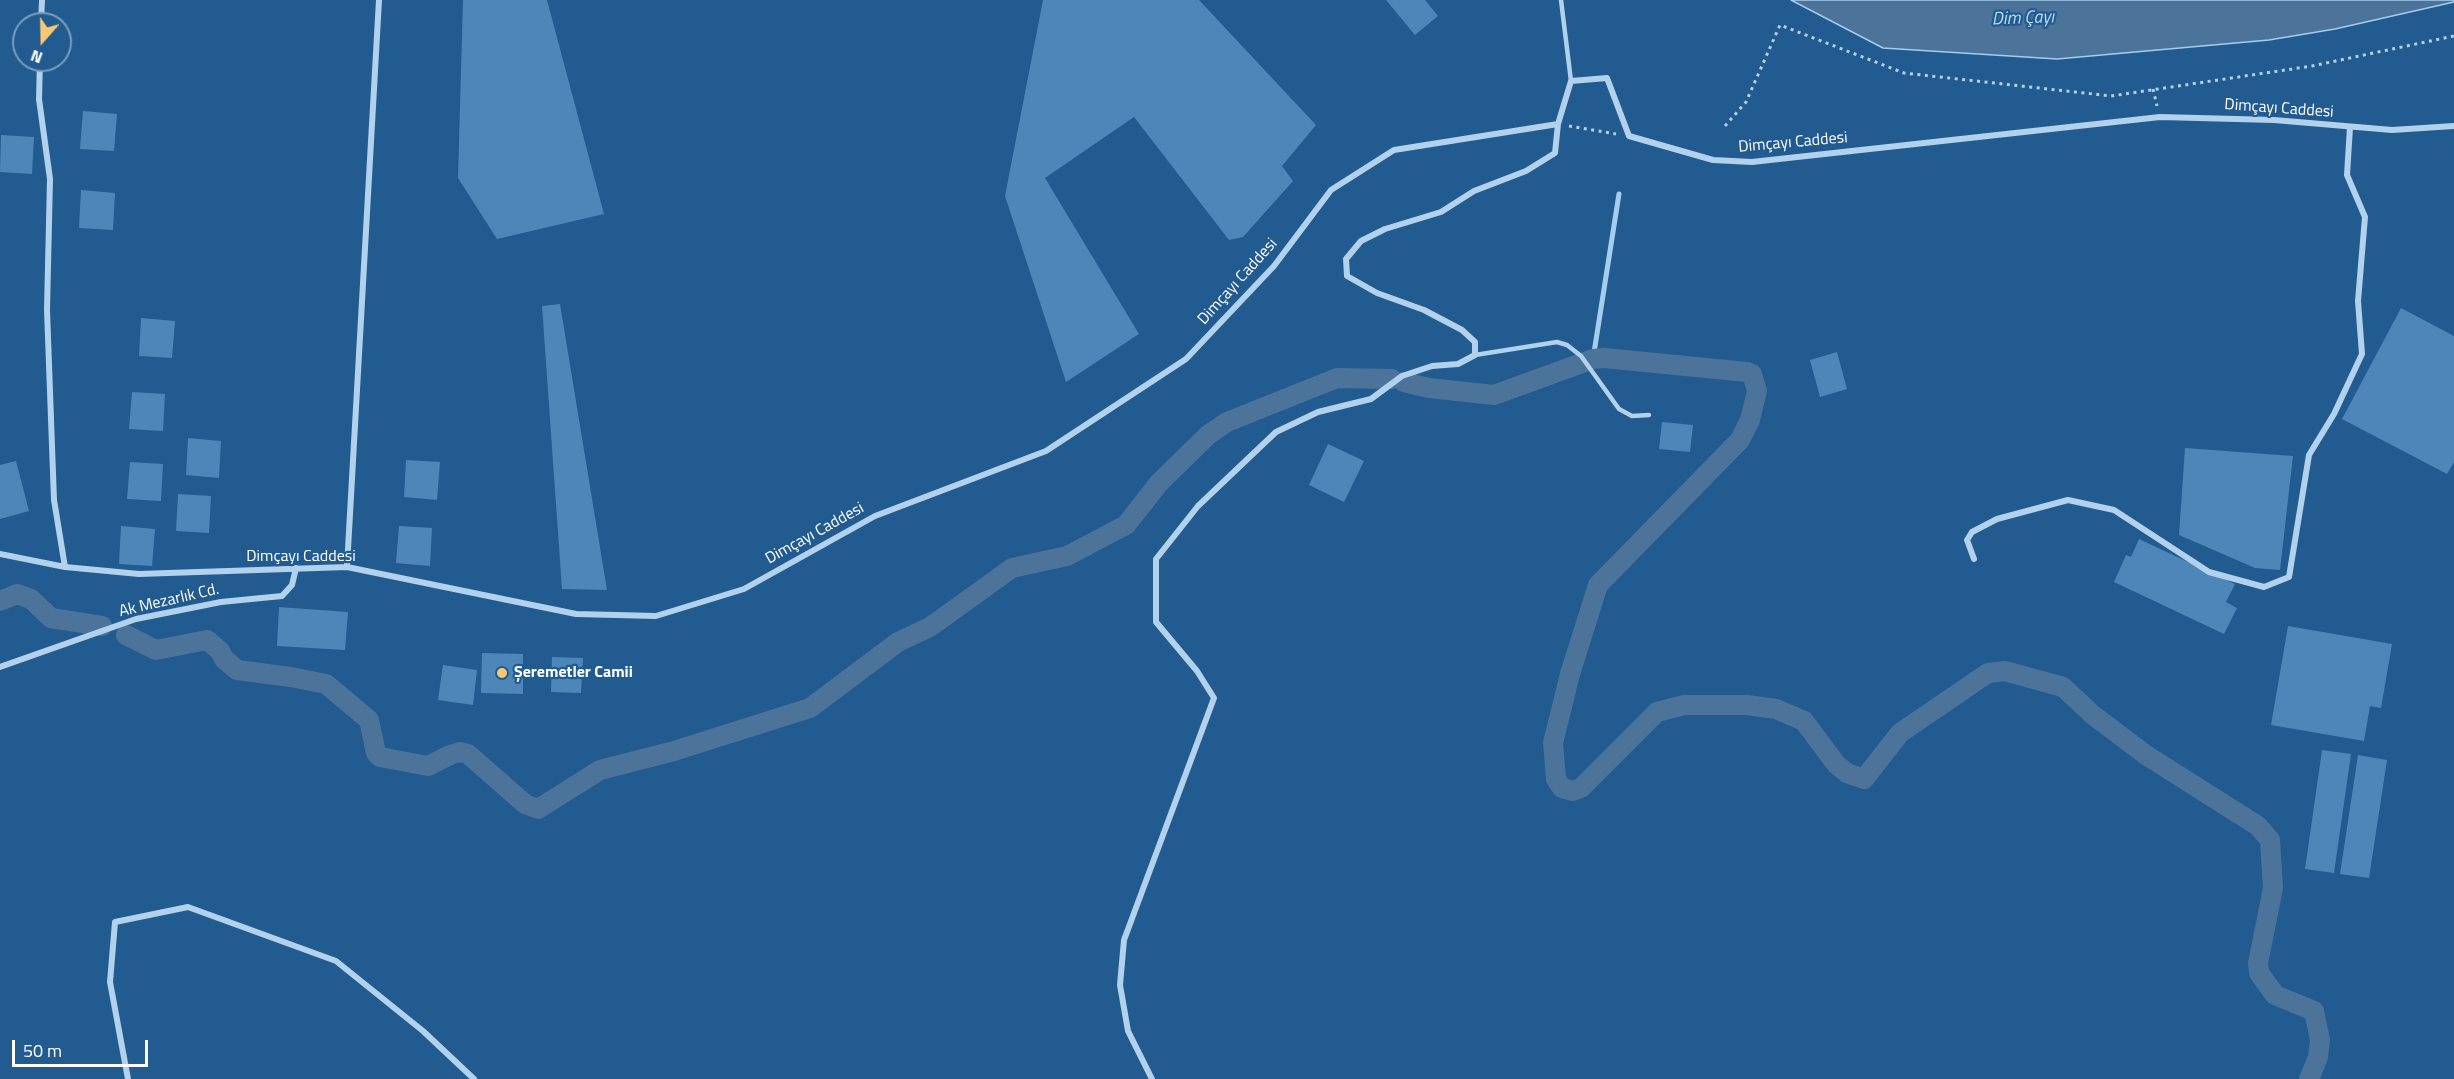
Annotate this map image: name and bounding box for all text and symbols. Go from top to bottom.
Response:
water label: Dim Çayı [1991,7,2055,31]
north arrow [12,12,72,72]
text: N [27,44,46,70]
street label: Dimçayı Caddesi [2224,96,2334,122]
street label: Dimçayı Caddesi [1738,129,1848,157]
street label: Dimçayı Caddesi [1194,235,1282,329]
street label: Dimçayı Caddesi [762,499,868,569]
street label: Dimçayı Caddesi [246,547,356,567]
street label: Ak Mezarlık Cd. [117,580,221,622]
place label: Şeremetler Camii [514,663,633,683]
marker: Şeremetler Camii [495,666,509,680]
scale bar [15,1028,152,1066]
text: 50 m [23,1037,62,1064]

